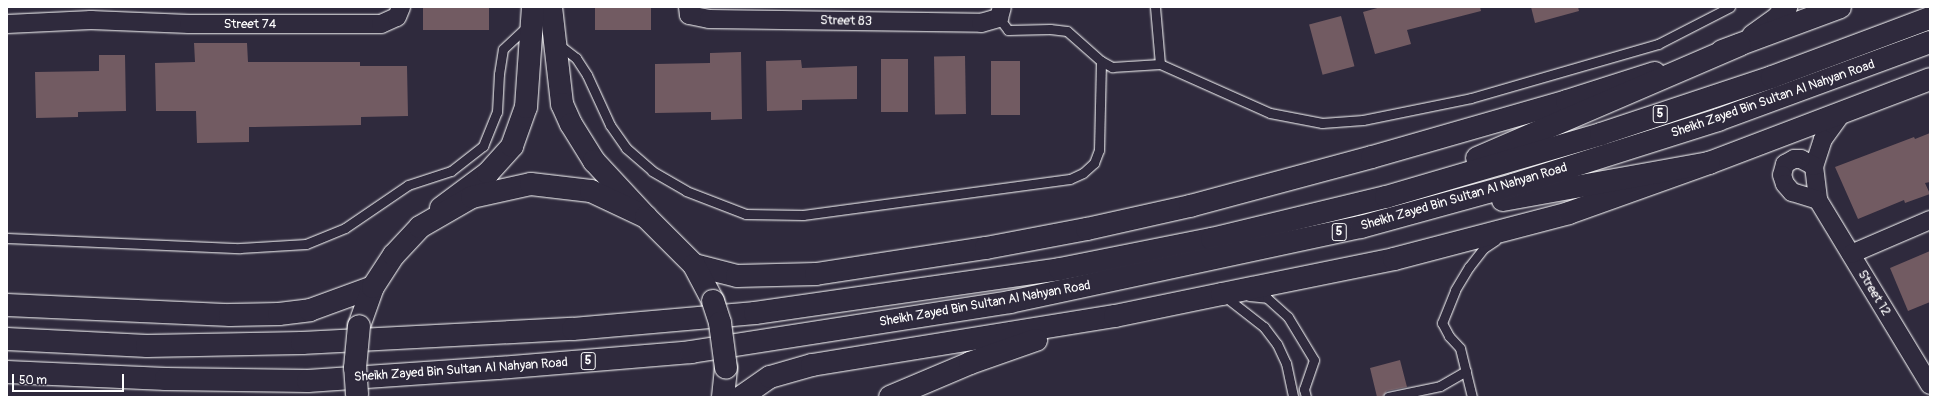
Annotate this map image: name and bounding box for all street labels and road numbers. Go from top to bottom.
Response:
street label: Street 83 [820,13,872,29]
street label: Street 74 [224,16,276,32]
street label: Sheikh Zayed Bin Sultan Al Nahyan Road [1669,57,1877,141]
road number: 5 [1652,104,1668,124]
street label: Sheikh Zayed Bin Sultan Al Nahyan Road [1359,160,1569,234]
road number: 5 [1331,222,1347,242]
street label: Street 12 [1854,267,1894,319]
street label: Sheikh Zayed Bin Sultan Al Nahyan Road [878,278,1092,330]
road number: 5 [580,351,596,371]
street label: Sheikh Zayed Bin Sultan Al Nahyan Road [354,355,568,385]

